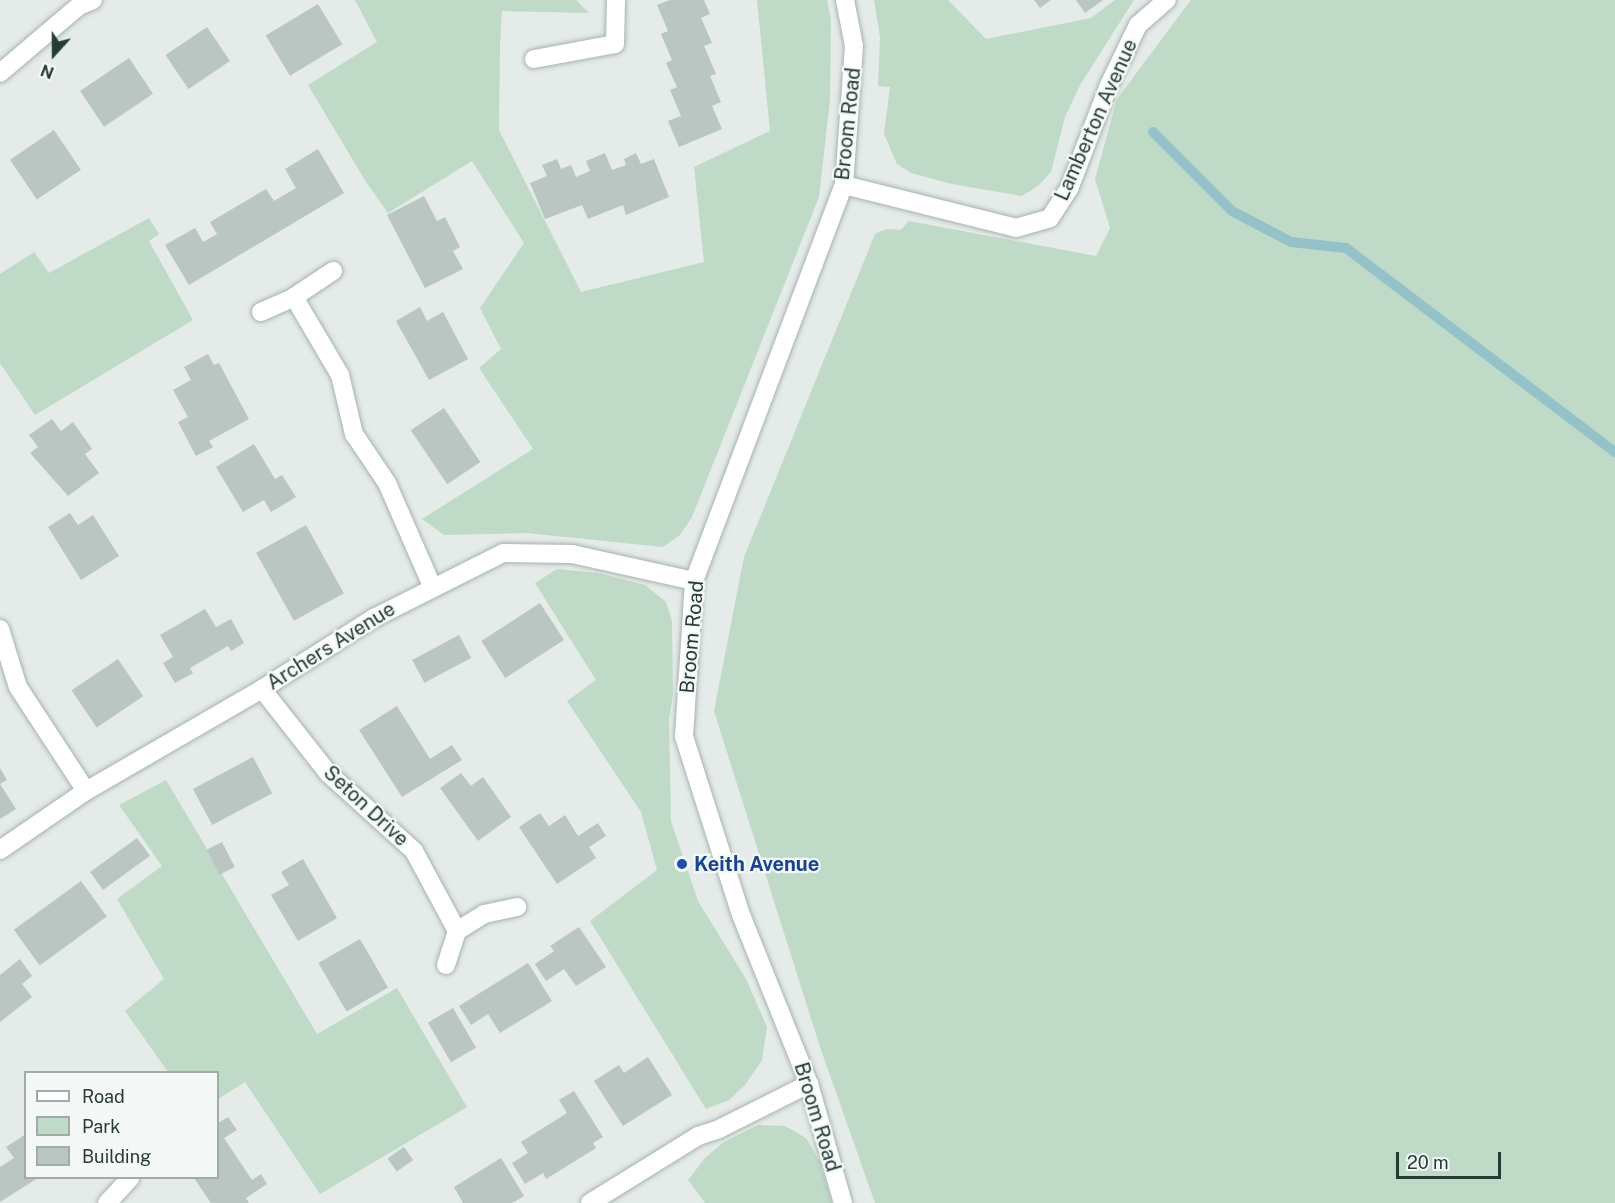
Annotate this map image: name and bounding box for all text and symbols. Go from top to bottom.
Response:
north arrow [24,24,84,84]
street label: Lamberton Avenue [1050,36,1142,204]
text: N [38,60,57,82]
street label: Broom Road [830,66,866,182]
street label: Broom Road [675,580,709,694]
street label: Archers Avenue [262,597,400,695]
street label: Seton Drive [319,761,413,851]
place label: Keith Avenue [694,852,819,876]
marker: Keith Avenue [675,857,689,871]
street label: Broom Road [789,1059,845,1175]
legend [24,1071,219,1179]
text: Road [82,1086,125,1107]
text: Park [82,1116,120,1137]
scale bar [1399,1140,1504,1178]
text: Building [82,1146,151,1167]
text: 20 m [1407,1152,1449,1173]

